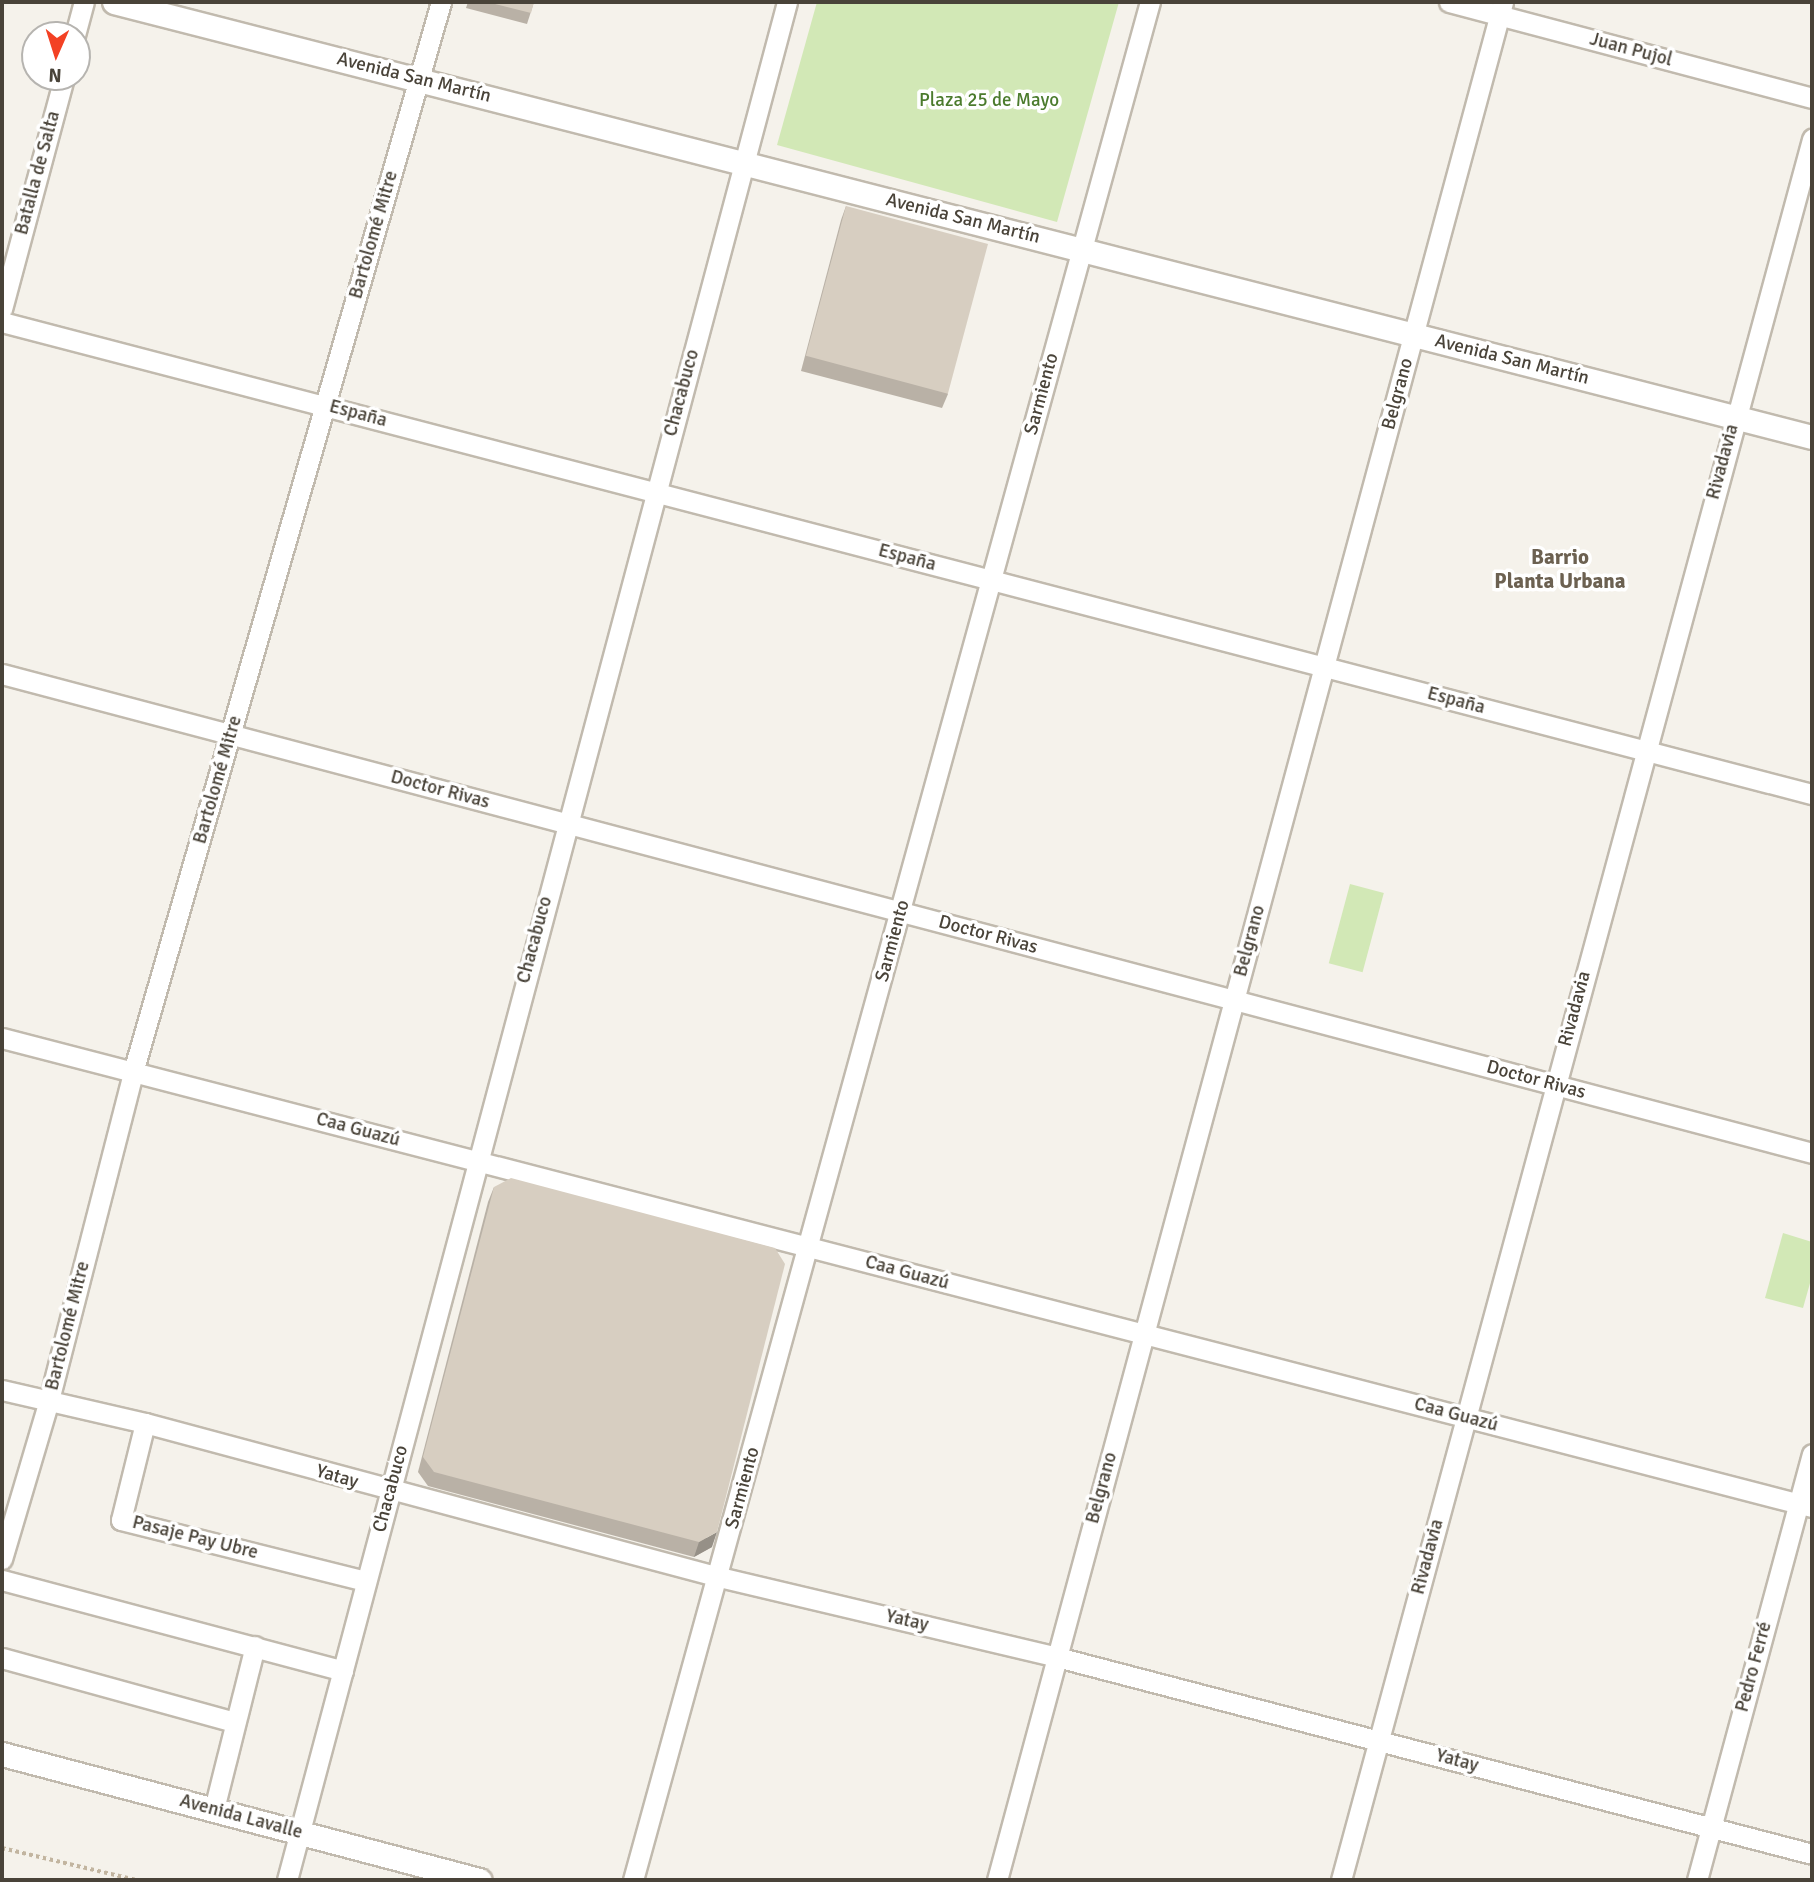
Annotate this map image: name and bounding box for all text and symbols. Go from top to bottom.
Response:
north arrow [21,21,91,91]
street label: Juan Pujol [1587,28,1675,72]
street label: Avenida San Martín [335,48,493,108]
text: N [48,63,62,87]
park label: Plaza 25 de Mayo [919,90,1059,112]
street label: Batalla de Salta [10,108,66,238]
street label: Bartolomé Mitre [345,168,403,302]
street label: Avenida San Martín [884,189,1042,249]
street label: Avenida San Martín [1433,330,1591,390]
street label: Chacabuco [659,347,705,439]
street label: Sarmiento [1020,351,1064,437]
street label: Belgrano [1378,356,1418,432]
street label: España [327,395,389,433]
street label: Rivadavia [1702,422,1744,502]
street label: España [876,539,938,577]
district label: Barrio Planta Urbana [1494,544,1626,594]
street label: España [1425,682,1487,720]
street label: Bartolomé Mitre [189,713,247,847]
street label: Doctor Rivas [388,766,492,814]
street label: Chacabuco [512,894,558,986]
street label: Sarmiento [871,898,915,984]
street label: Belgrano [1230,903,1270,979]
street label: Doctor Rivas [936,911,1040,959]
street label: Rivadavia [1554,969,1596,1049]
street label: Doctor Rivas [1484,1056,1588,1104]
street label: Caa Guazú [314,1108,402,1152]
street label: Caa Guazú [863,1251,951,1295]
street label: Bartolomé Mitre [41,1259,95,1393]
street label: Caa Guazú [1412,1393,1500,1437]
street label: Chacabuco [368,1443,414,1535]
street label: Sarmiento [721,1445,765,1531]
street label: Belgrano [1082,1450,1122,1526]
street label: Yatay [313,1460,361,1494]
street label: Pasaje Pay Ubre [130,1511,260,1565]
street label: Rivadavia [1407,1517,1449,1597]
street label: Yatay [883,1605,931,1637]
street label: Pedro Ferré [1731,1619,1777,1715]
street label: Yatay [1433,1744,1481,1778]
street label: Avenida Lavalle [177,1790,305,1844]

